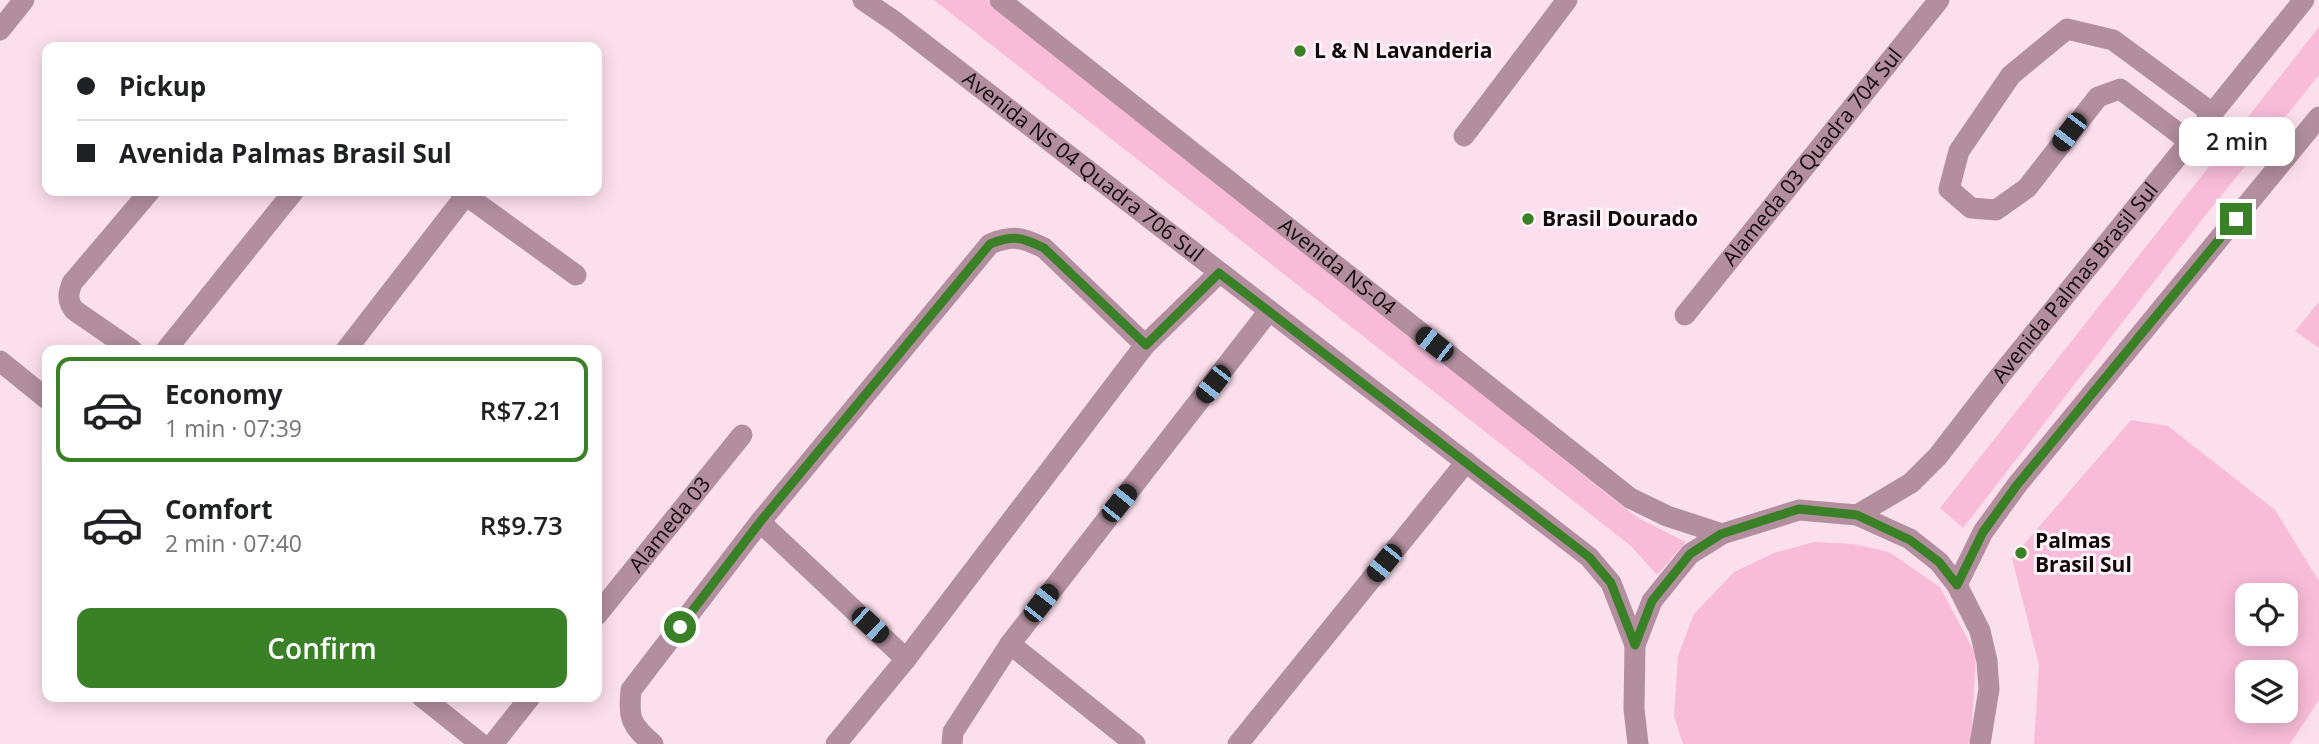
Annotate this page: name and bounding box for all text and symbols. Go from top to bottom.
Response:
place label: L & N Lavanderia [1314,36,1492,64]
street label: Alameda 03 Quadra 704 Sul [1715,42,1908,271]
marker: L & N Lavanderia [1292,43,1308,59]
street label: Avenida NS 04 Quadra 706 Sul [957,64,1210,268]
text: Pickup [119,68,206,104]
car [2048,109,2091,155]
callout: 2 min [2178,118,2294,166]
text: 2 min [2206,125,2268,157]
text: Avenida Palmas Brasil Sul [119,135,452,171]
street label: Avenida Palmas Brasil Sul [1985,176,2164,388]
route end [2220,203,2252,235]
place label: Brasil Dourado [1542,204,1698,232]
street label: Avenida NS-04 [1274,211,1402,321]
marker: Brasil Dourado [1520,211,1536,227]
car [1411,323,1458,365]
car [1192,361,1235,407]
text: Economy [165,376,283,412]
icon: car [81,378,144,441]
text: R$7.21 [480,392,563,428]
text: 1 min · 07:39 [165,412,302,444]
street label: Alameda 03 [622,470,716,578]
car [1098,480,1141,526]
text: Comfort [165,491,272,527]
icon: car [81,493,144,556]
text: R$9.73 [480,507,563,543]
place label: Palmas Brasil Sul [2035,526,2132,578]
text: 2 min · 07:40 [165,527,302,559]
car [1363,540,1406,586]
marker: Palmas Brasil Sul [2013,545,2029,561]
car [1020,580,1063,626]
map controls [2235,583,2298,723]
button: locate [2235,583,2298,646]
car [848,603,893,647]
button: Confirm [77,608,567,688]
route start [664,611,696,643]
button: layers [2235,660,2298,723]

